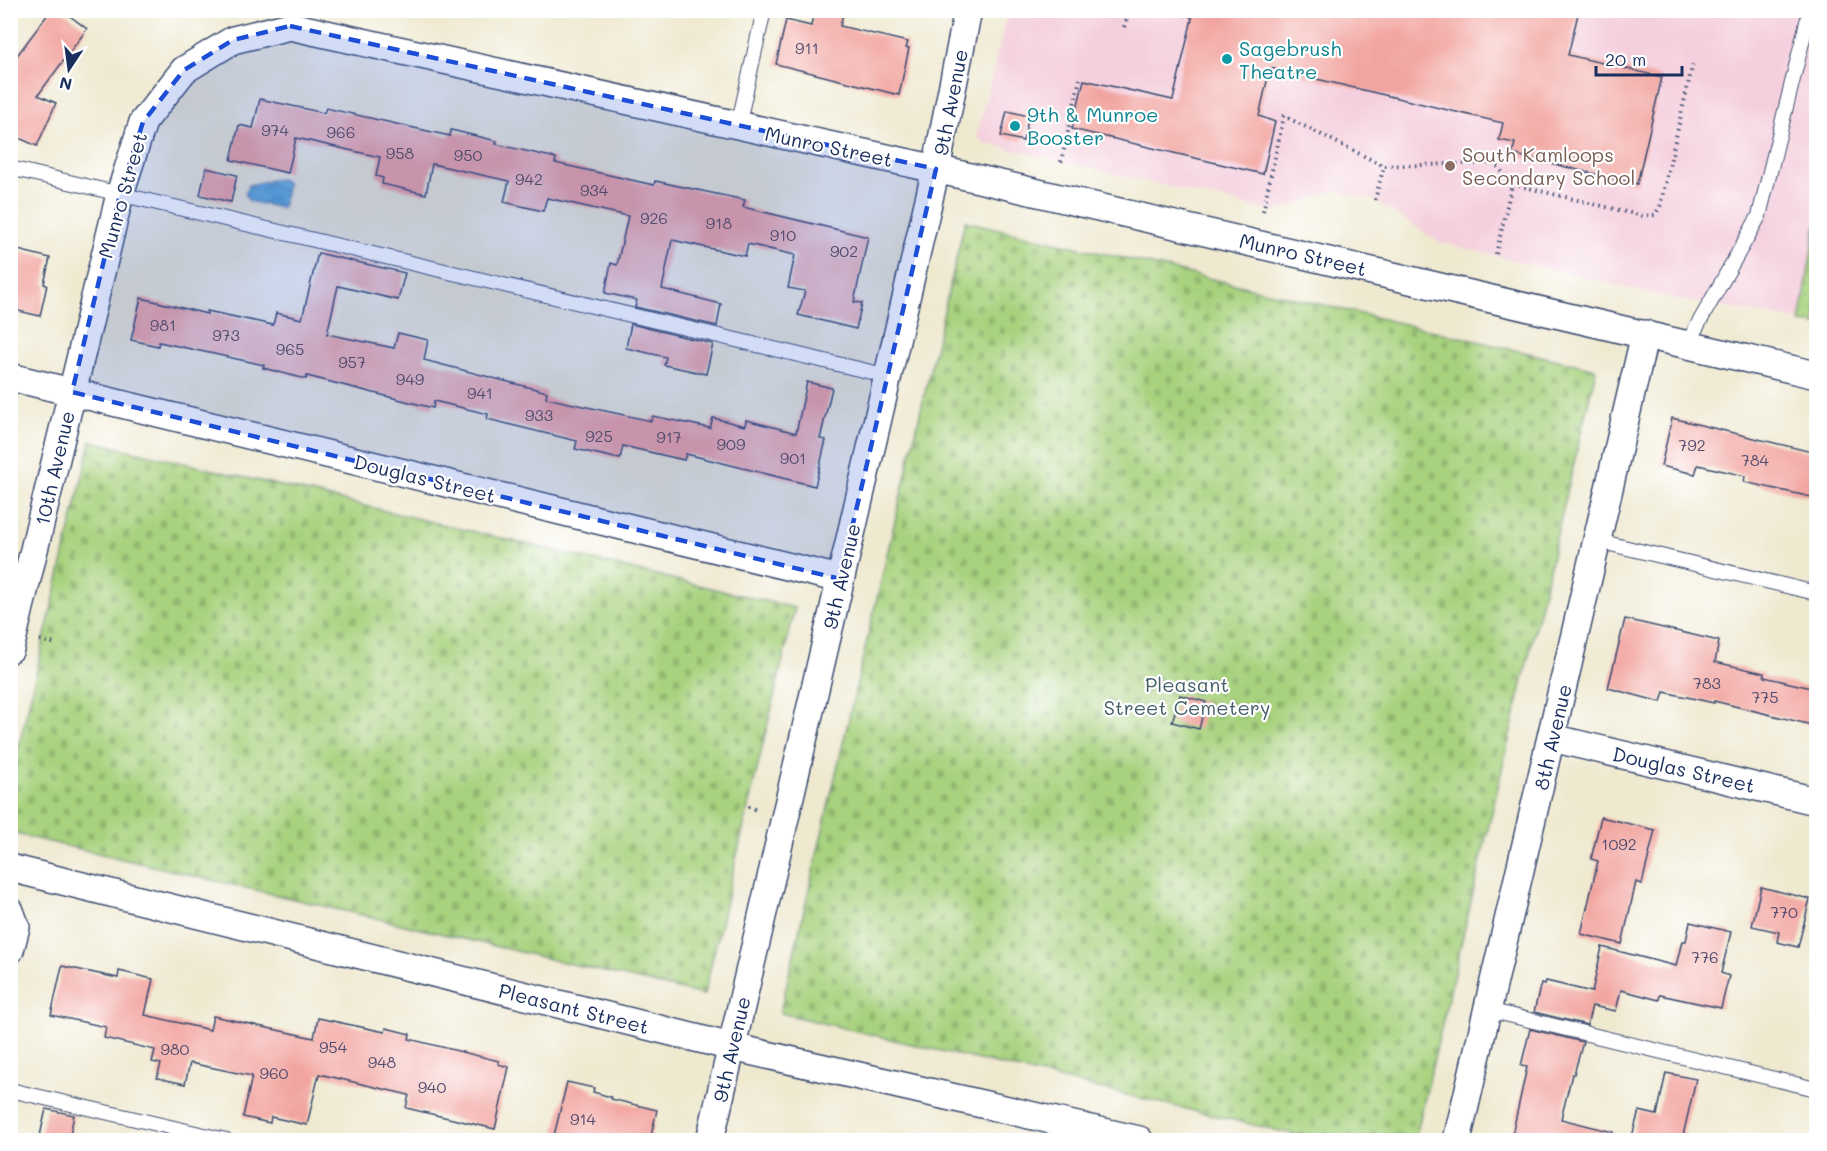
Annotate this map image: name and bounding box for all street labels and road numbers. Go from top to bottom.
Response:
street label: 9th Avenue [927,47,973,157]
street label: Munro Street [763,120,895,172]
street label: Munro Street [92,129,152,261]
street label: Munro Street [1237,227,1369,281]
street label: 10th Avenue [28,408,80,528]
street label: Douglas Street [351,448,499,508]
street label: 9th Avenue [816,521,866,631]
street label: 8th Avenue [1527,682,1577,792]
street label: Douglas Street [1610,740,1758,798]
street label: Pleasant Street [496,977,652,1039]
street label: 9th Avenue [706,994,756,1104]

